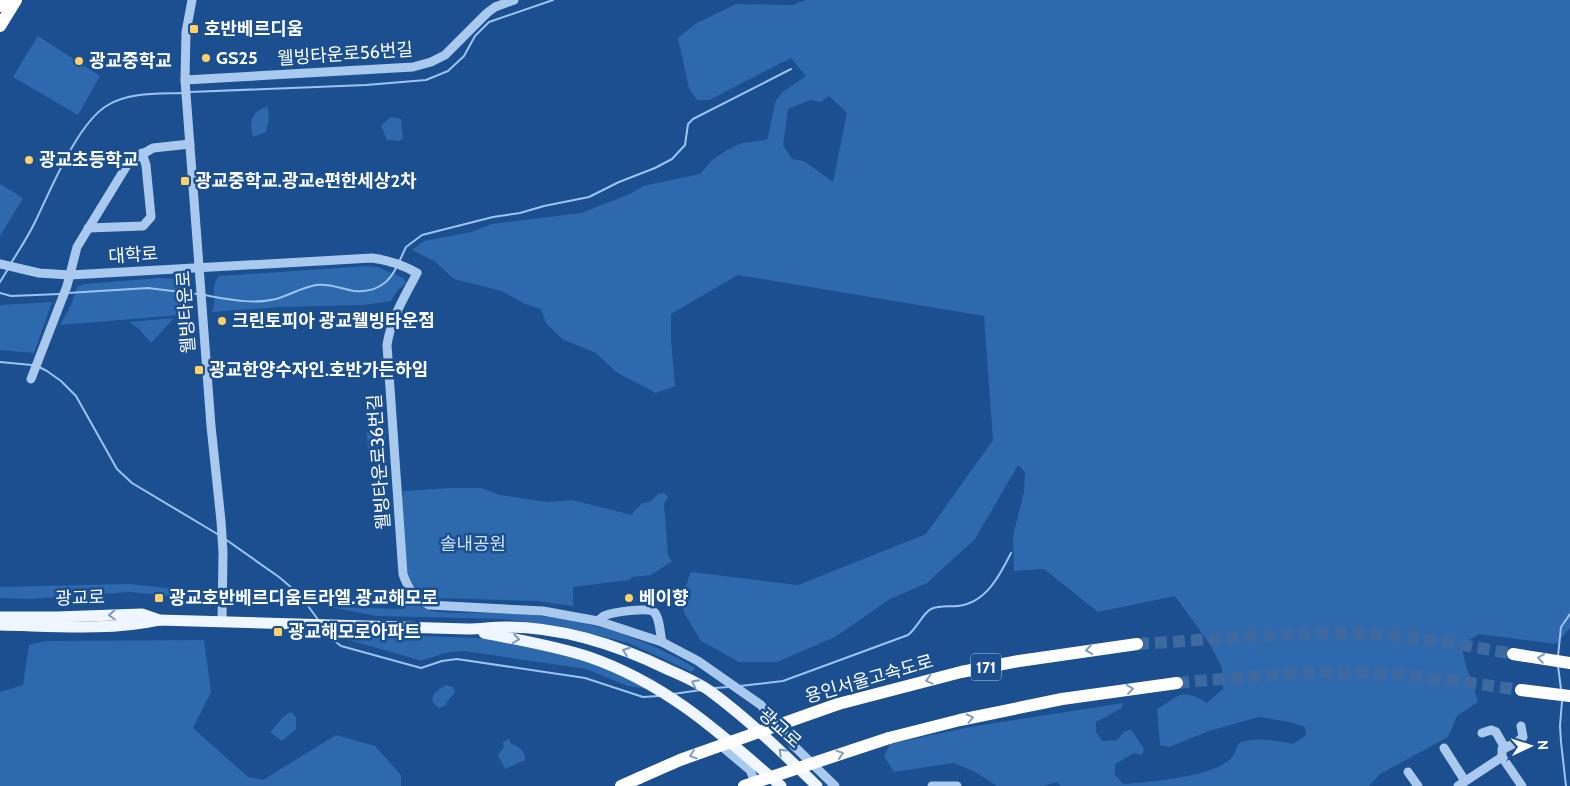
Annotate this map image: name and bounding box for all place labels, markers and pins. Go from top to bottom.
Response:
place label: 호반베르디움 [204,18,303,40]
marker: 호반베르디움 [188,23,200,35]
place label: GS25 [216,47,258,69]
place label: 광교중학교 [89,50,172,72]
marker: GS25 [200,52,212,64]
marker: 광교중학교 [73,55,85,67]
place label: 광교초등학교 [39,149,138,171]
marker: 광교초등학교 [23,154,35,166]
place label: 광교중학교.광교e편한세상2차 [195,170,417,192]
marker: 광교중학교.광교e편한세상2차 [179,175,191,187]
place label: 크린토피아 광교웰빙타운점 [232,310,435,332]
marker: 크린토피아 광교웰빙타운점 [216,315,228,327]
place label: 광교한양수자인.호반가든하임 [209,359,428,381]
marker: 광교한양수자인.호반가든하임 [193,364,205,376]
place label: 광교호반베르디움트라엘.광교해모로 [169,587,438,609]
place label: 베이향 [639,587,689,609]
marker: 광교호반베르디움트라엘.광교해모로 [153,592,165,604]
marker: 베이향 [623,592,635,604]
place label: 광교해모로아파트 [288,621,420,643]
marker: 광교해모로아파트 [272,626,284,638]

